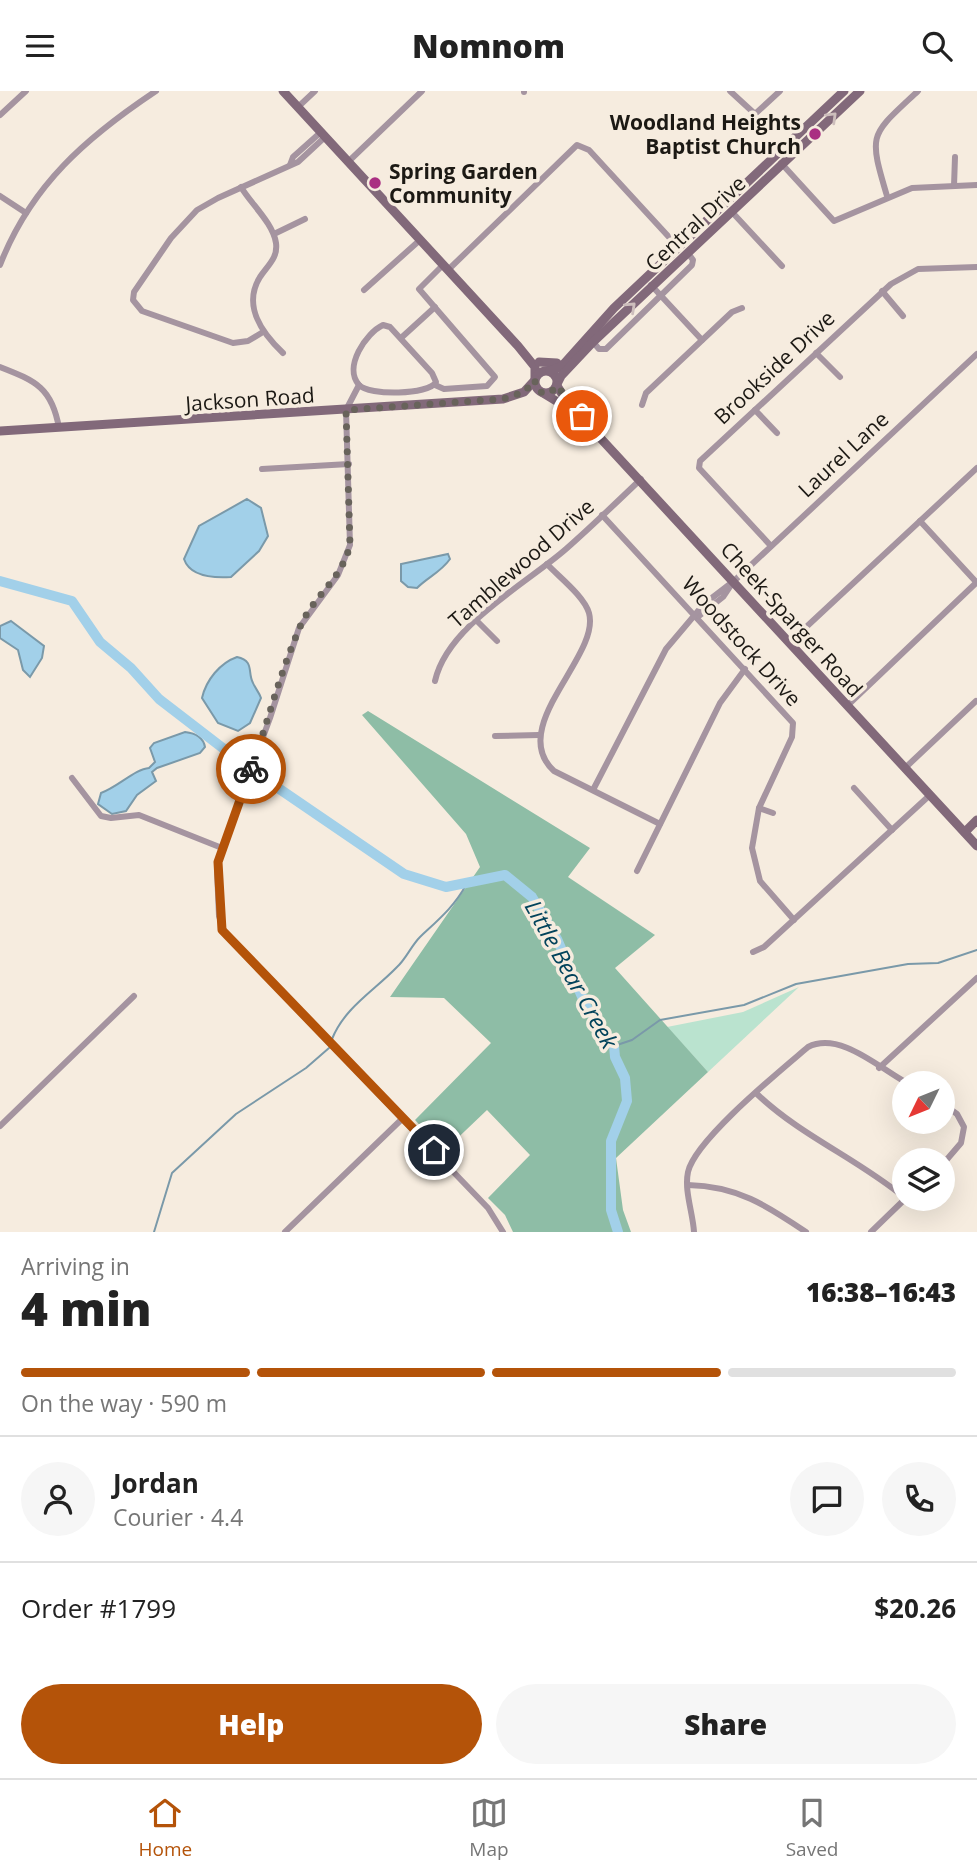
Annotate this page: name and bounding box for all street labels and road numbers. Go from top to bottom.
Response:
street label: Central Drive [639,169,751,277]
street label: Brookside Drive [708,304,840,430]
street label: Jackson Road [182,381,316,418]
street label: Laurel Lane [792,405,894,503]
street label: Tamblewood Drive [442,492,600,634]
street label: Cheek-Sparger Road [715,536,869,702]
street label: Woodstock Drive [676,570,808,712]

